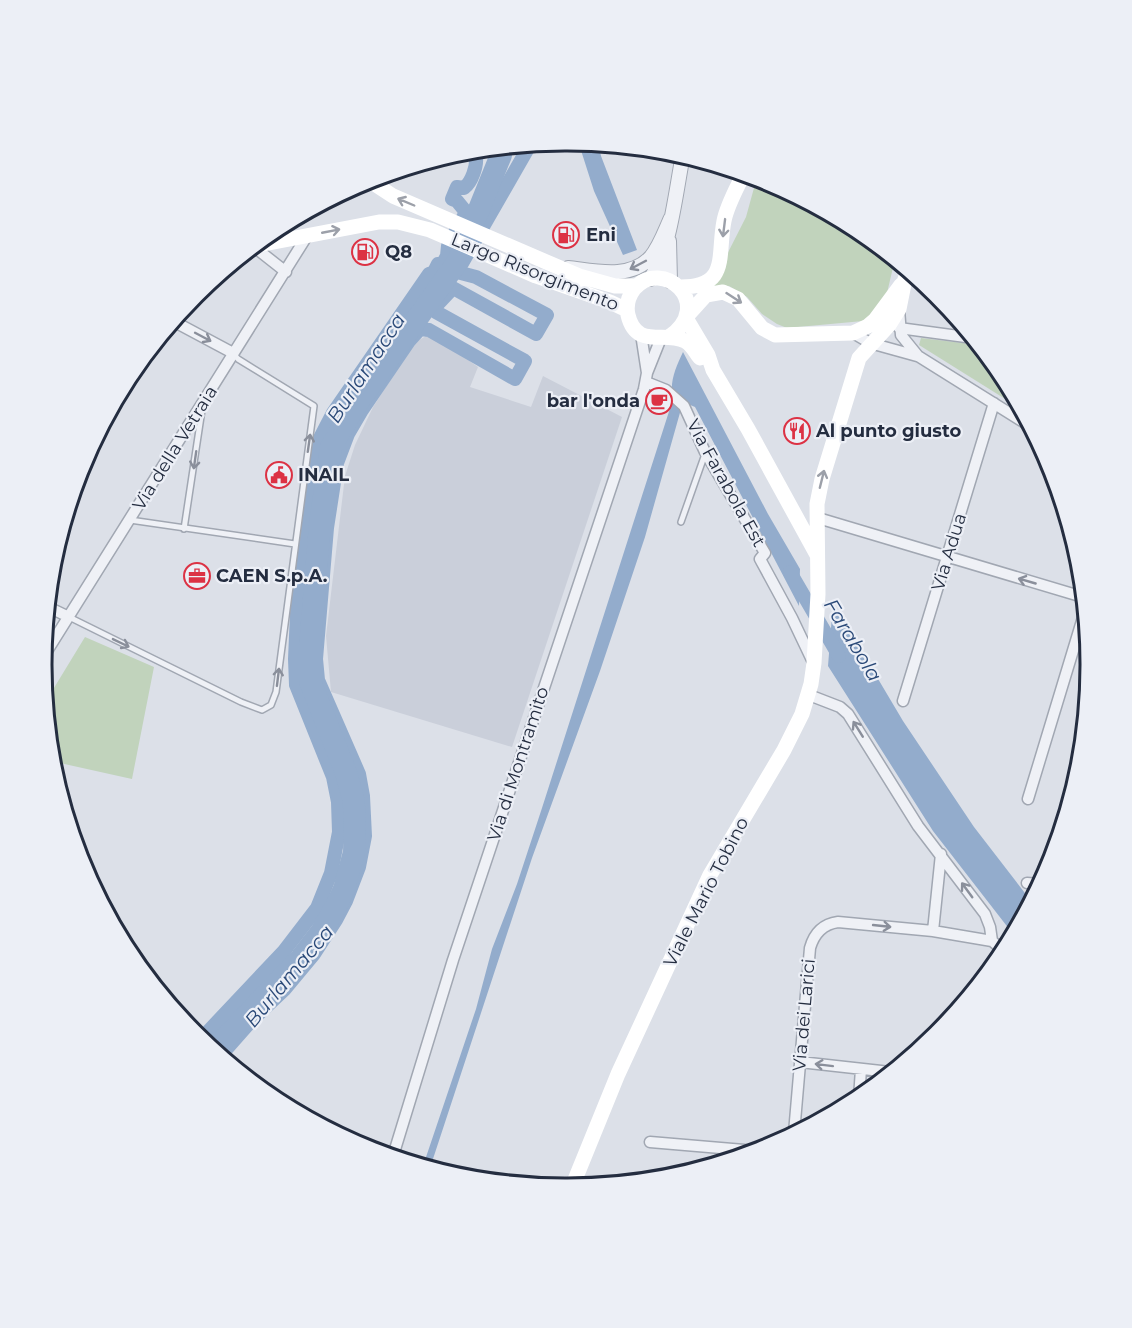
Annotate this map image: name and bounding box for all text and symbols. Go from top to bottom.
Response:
one-way arrow [397,196,416,207]
one-way arrow [718,217,729,237]
fuel station icon: Eni [551,220,581,250]
place label: Eni [586,224,616,246]
one-way arrow [321,225,341,236]
street label: Largo Risorgimento [448,228,622,316]
fuel station icon: Q8 [350,237,380,267]
place label: Q8 [385,241,412,263]
one-way arrow [629,259,647,271]
one-way arrow [725,291,742,304]
water label: Burlamacca [322,309,410,427]
one-way arrow [194,331,211,343]
street label: Via della Vetraia [128,382,222,514]
cafe icon: bar l'onda [644,386,674,416]
place label: bar l'onda [547,390,640,412]
street label: Via Farabola Est [682,415,770,551]
restaurant icon: Al punto giusto [782,416,812,446]
place label: Al punto giusto [815,420,961,442]
one-way arrow [304,433,315,453]
one-way arrow [189,449,200,469]
public building icon: INAIL [264,460,294,490]
place label: INAIL [298,464,349,486]
one-way arrow [816,470,828,489]
street label: Via Adua [927,510,971,594]
office icon: CAEN S.p.A. [182,561,212,591]
place label: CAEN S.p.A. [216,565,328,587]
one-way arrow [1018,575,1037,586]
water label: Farabola [819,594,887,686]
one-way arrow [112,638,130,650]
one-way arrow [273,668,284,688]
street label: Via di Montramito [483,684,553,844]
one-way arrow [851,720,864,737]
street label: Viale Mario Tobino [659,813,753,971]
one-way arrow [961,882,973,898]
water label: Burlamacca [239,920,339,1032]
one-way arrow [872,921,892,932]
street label: Via dei Larici [788,958,820,1072]
one-way arrow [815,1059,835,1070]

